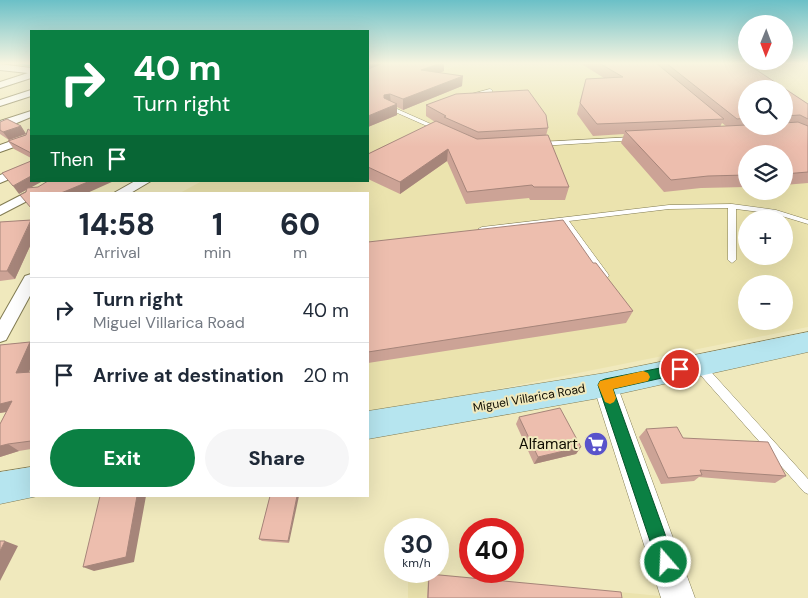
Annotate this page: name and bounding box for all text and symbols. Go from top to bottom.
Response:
north arrow [738,15,792,70]
map controls [738,15,793,330]
text: 40 m [133,45,222,91]
icon: right [50,50,115,115]
button: search [738,80,793,135]
text: Turn right [133,89,230,118]
icon: arrive [103,145,131,173]
button: layers [738,145,793,200]
text: Then [50,147,93,172]
text: 14:58 [79,205,155,244]
text: 1 [212,205,223,244]
text: 60 [280,205,320,244]
button: + [738,210,793,265]
text: Arrival [94,242,140,263]
text: min [204,242,231,263]
text: m [293,242,307,263]
button: − [738,275,793,330]
text: Turn right [93,287,183,312]
icon: right [50,296,78,324]
text: 40 m [302,298,349,323]
text: Miguel Villarica Road [93,312,245,333]
pin [659,348,701,390]
icon: arrive [666,355,694,383]
icon: arrive [50,361,78,389]
text: Arrive at destination [93,363,284,388]
text: 20 m [303,363,349,388]
street label: Miguel Villarica Road [472,380,586,416]
button: Exit [50,429,195,487]
button: Share [205,429,349,487]
supermarket icon: Alfamart [583,431,609,457]
place label: Alfamart [519,434,578,454]
speed limit sign: 40 [459,518,524,583]
text: 30 [400,528,433,561]
position arrow [639,535,691,587]
text: km/h [402,555,431,571]

